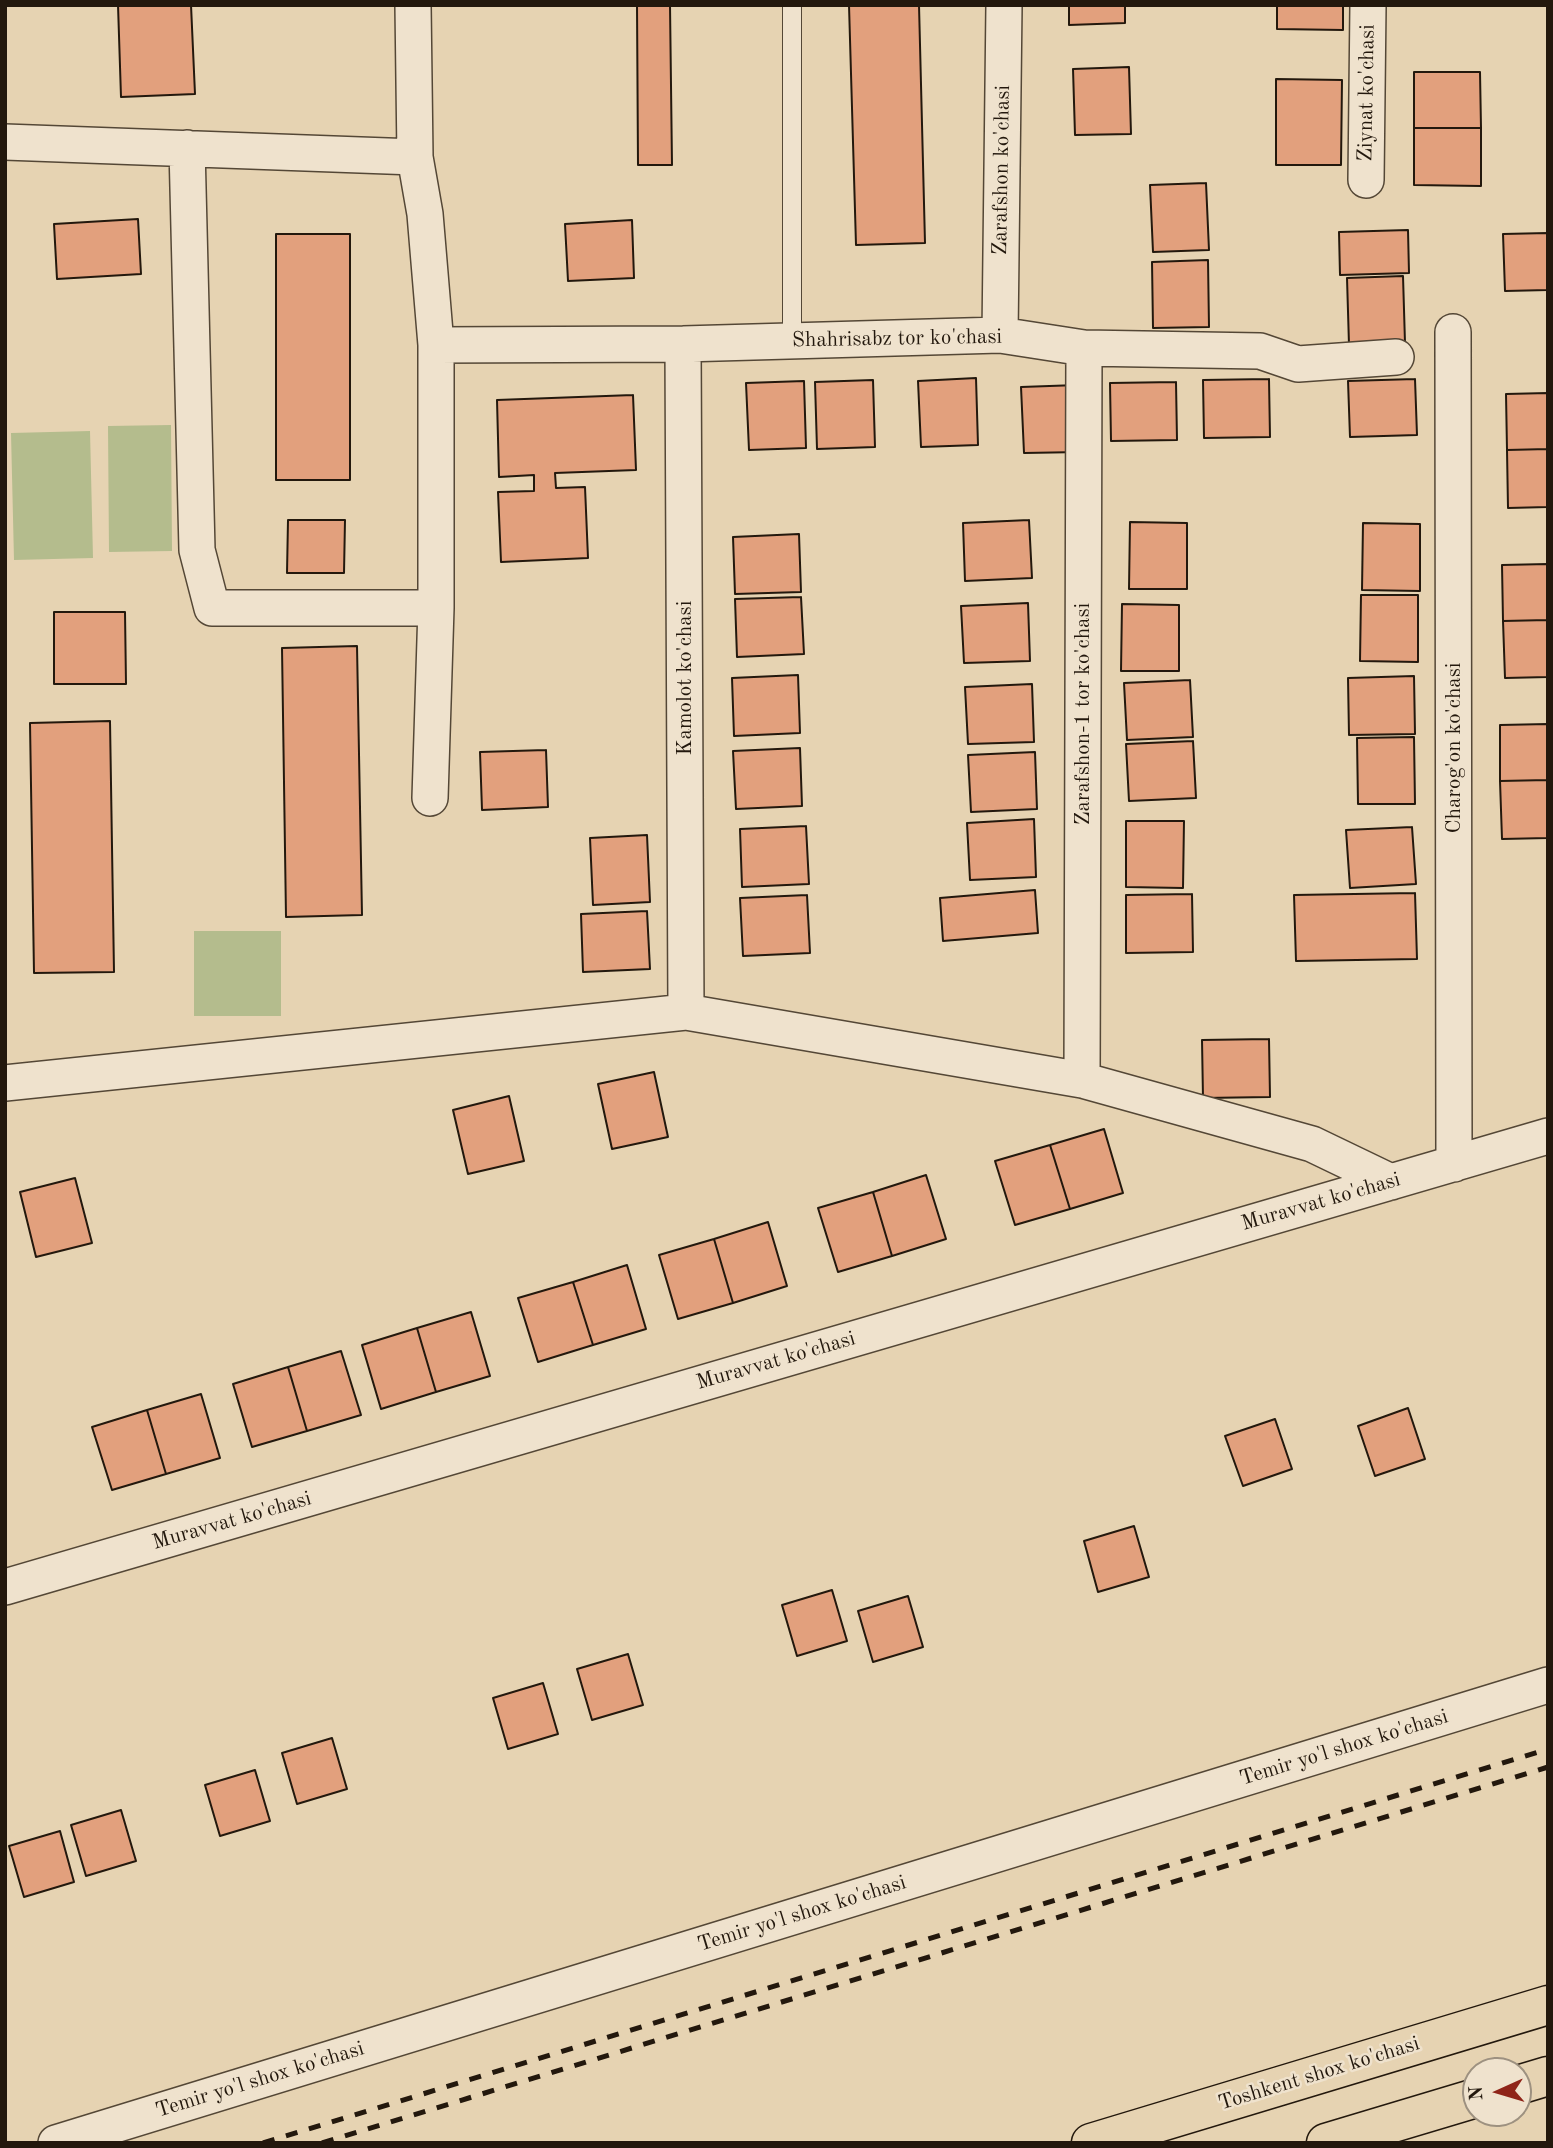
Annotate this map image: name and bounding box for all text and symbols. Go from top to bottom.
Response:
street label: Ziynat ko'chasi [1353,24,1381,162]
street label: Zarafshon ko'chasi [988,85,1016,255]
street label: Shahrisabz tor ko'chasi [792,325,1002,353]
street label: Kamolot ko'chasi [672,601,698,755]
street label: Zarafshon-1 tor ko'chasi [1070,603,1096,825]
street label: Charog'on ko'chasi [1441,662,1467,834]
street label: Muravvat ko'chasi [1238,1167,1404,1237]
street label: Muravvat ko'chasi [693,1326,859,1396]
street label: Muravvat ko'chasi [149,1486,315,1556]
street label: Temir yo'l shox ko'chasi [1237,1704,1451,1792]
street label: Temir yo'l shox ko'chasi [695,1870,909,1958]
street label: Toshkent shox ko'chasi [1215,2031,1423,2117]
street label: Temir yo'l shox ko'chasi [153,2036,367,2124]
north arrow [1462,2057,1532,2127]
text: N [1468,2085,1488,2101]

